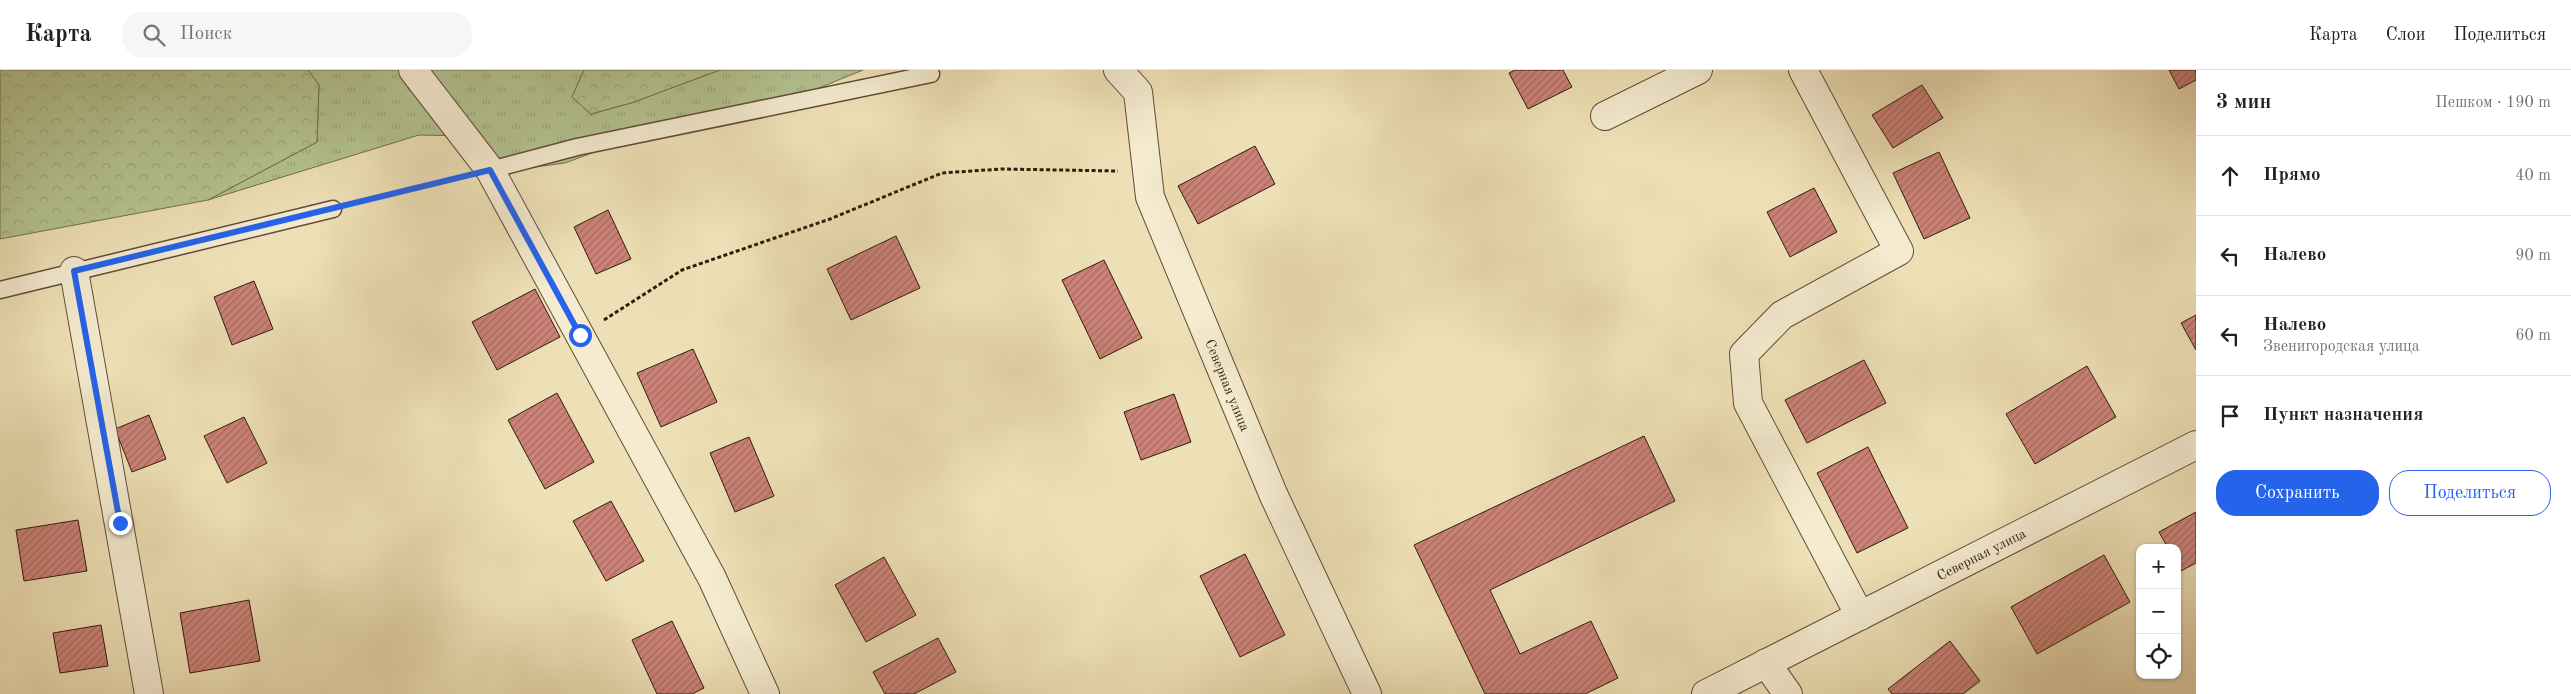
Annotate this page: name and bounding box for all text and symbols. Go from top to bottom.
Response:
search box [122,12,472,57]
icon: search [140,21,168,49]
text: Карта [25,23,92,47]
text: Поиск [180,25,232,44]
text: Карта [2309,26,2358,44]
text: Слои [2386,26,2425,44]
text: Поделиться [2453,26,2546,44]
text: 3 мин [2216,92,2271,113]
text: Пешком · 190 m [2435,95,2551,111]
icon: ahead [2216,162,2244,190]
text: Прямо [2263,166,2321,185]
text: 40 m [2515,168,2551,184]
icon: left [2216,242,2244,270]
text: Налево [2263,246,2326,265]
text: 90 m [2515,248,2551,264]
text: Налево [2263,316,2326,335]
icon: left [2216,322,2244,350]
route start [569,324,592,347]
text: 60 m [2515,328,2551,344]
street label: Северная улица [1202,337,1252,433]
text: Звенигородская улица [2263,339,2420,355]
icon: arrive [2216,402,2244,430]
text: Пункт назначения [2263,406,2423,425]
button: Сохранить [2216,470,2379,516]
button: Поделиться [2389,470,2551,516]
route end [109,512,132,535]
street label: Северная улица [1935,526,2028,583]
map controls [2136,544,2181,679]
button: + [2136,544,2181,589]
button: − [2136,589,2181,634]
button: locate [2136,634,2181,679]

